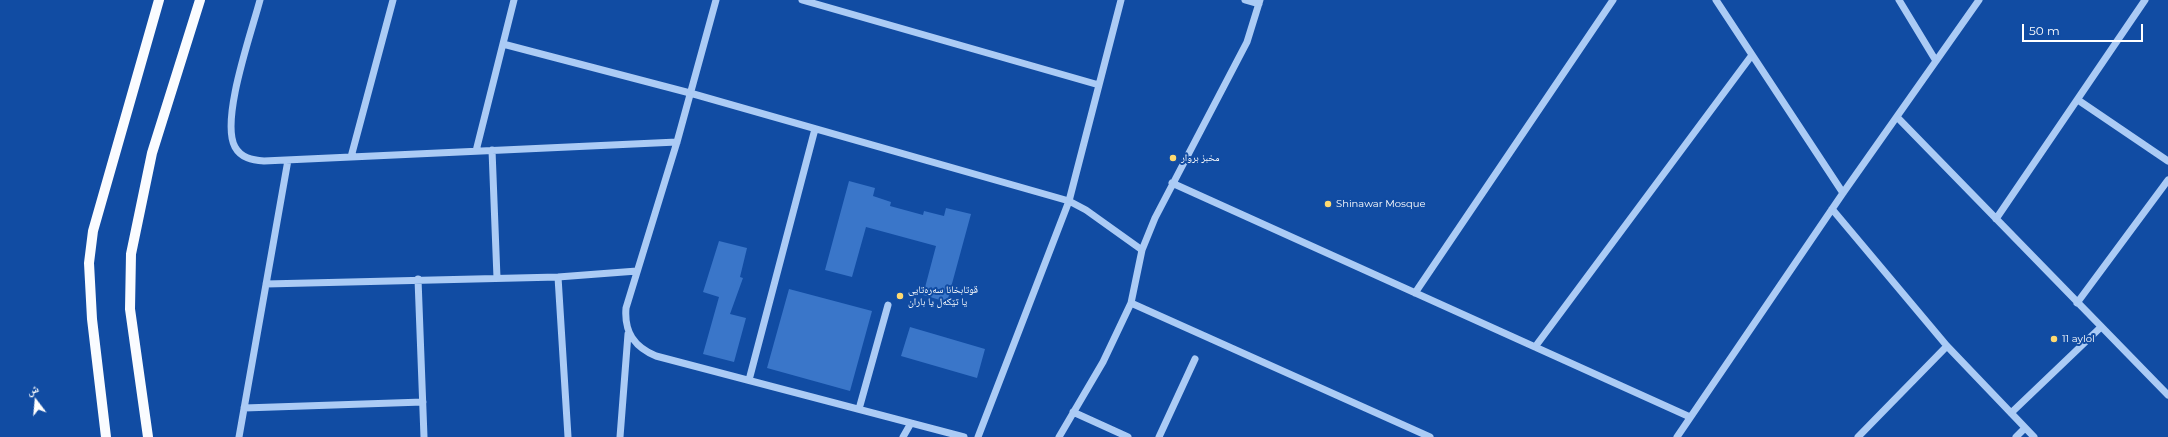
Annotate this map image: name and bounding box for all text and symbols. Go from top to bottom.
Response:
scale bar [2024,16,2145,42]
text: 50 m [2029,23,2060,38]
place label: مخبز بروار [1181,152,1220,164]
marker: مخبز بروار [1168,153,1178,163]
place label: Shinawar Mosque [1336,198,1426,210]
marker: Shinawar Mosque [1323,199,1333,209]
place label: قوتابخانا سەرەتایی یا تێکەل یا باران [908,284,978,308]
marker: قوتابخانا سەرەتایی یا تێکەل یا باران [895,291,905,301]
place label: 11 aylol [2062,333,2095,345]
marker: 11 aylol [2049,334,2059,344]
north arrow [16,381,56,421]
text: ش [25,381,40,398]

